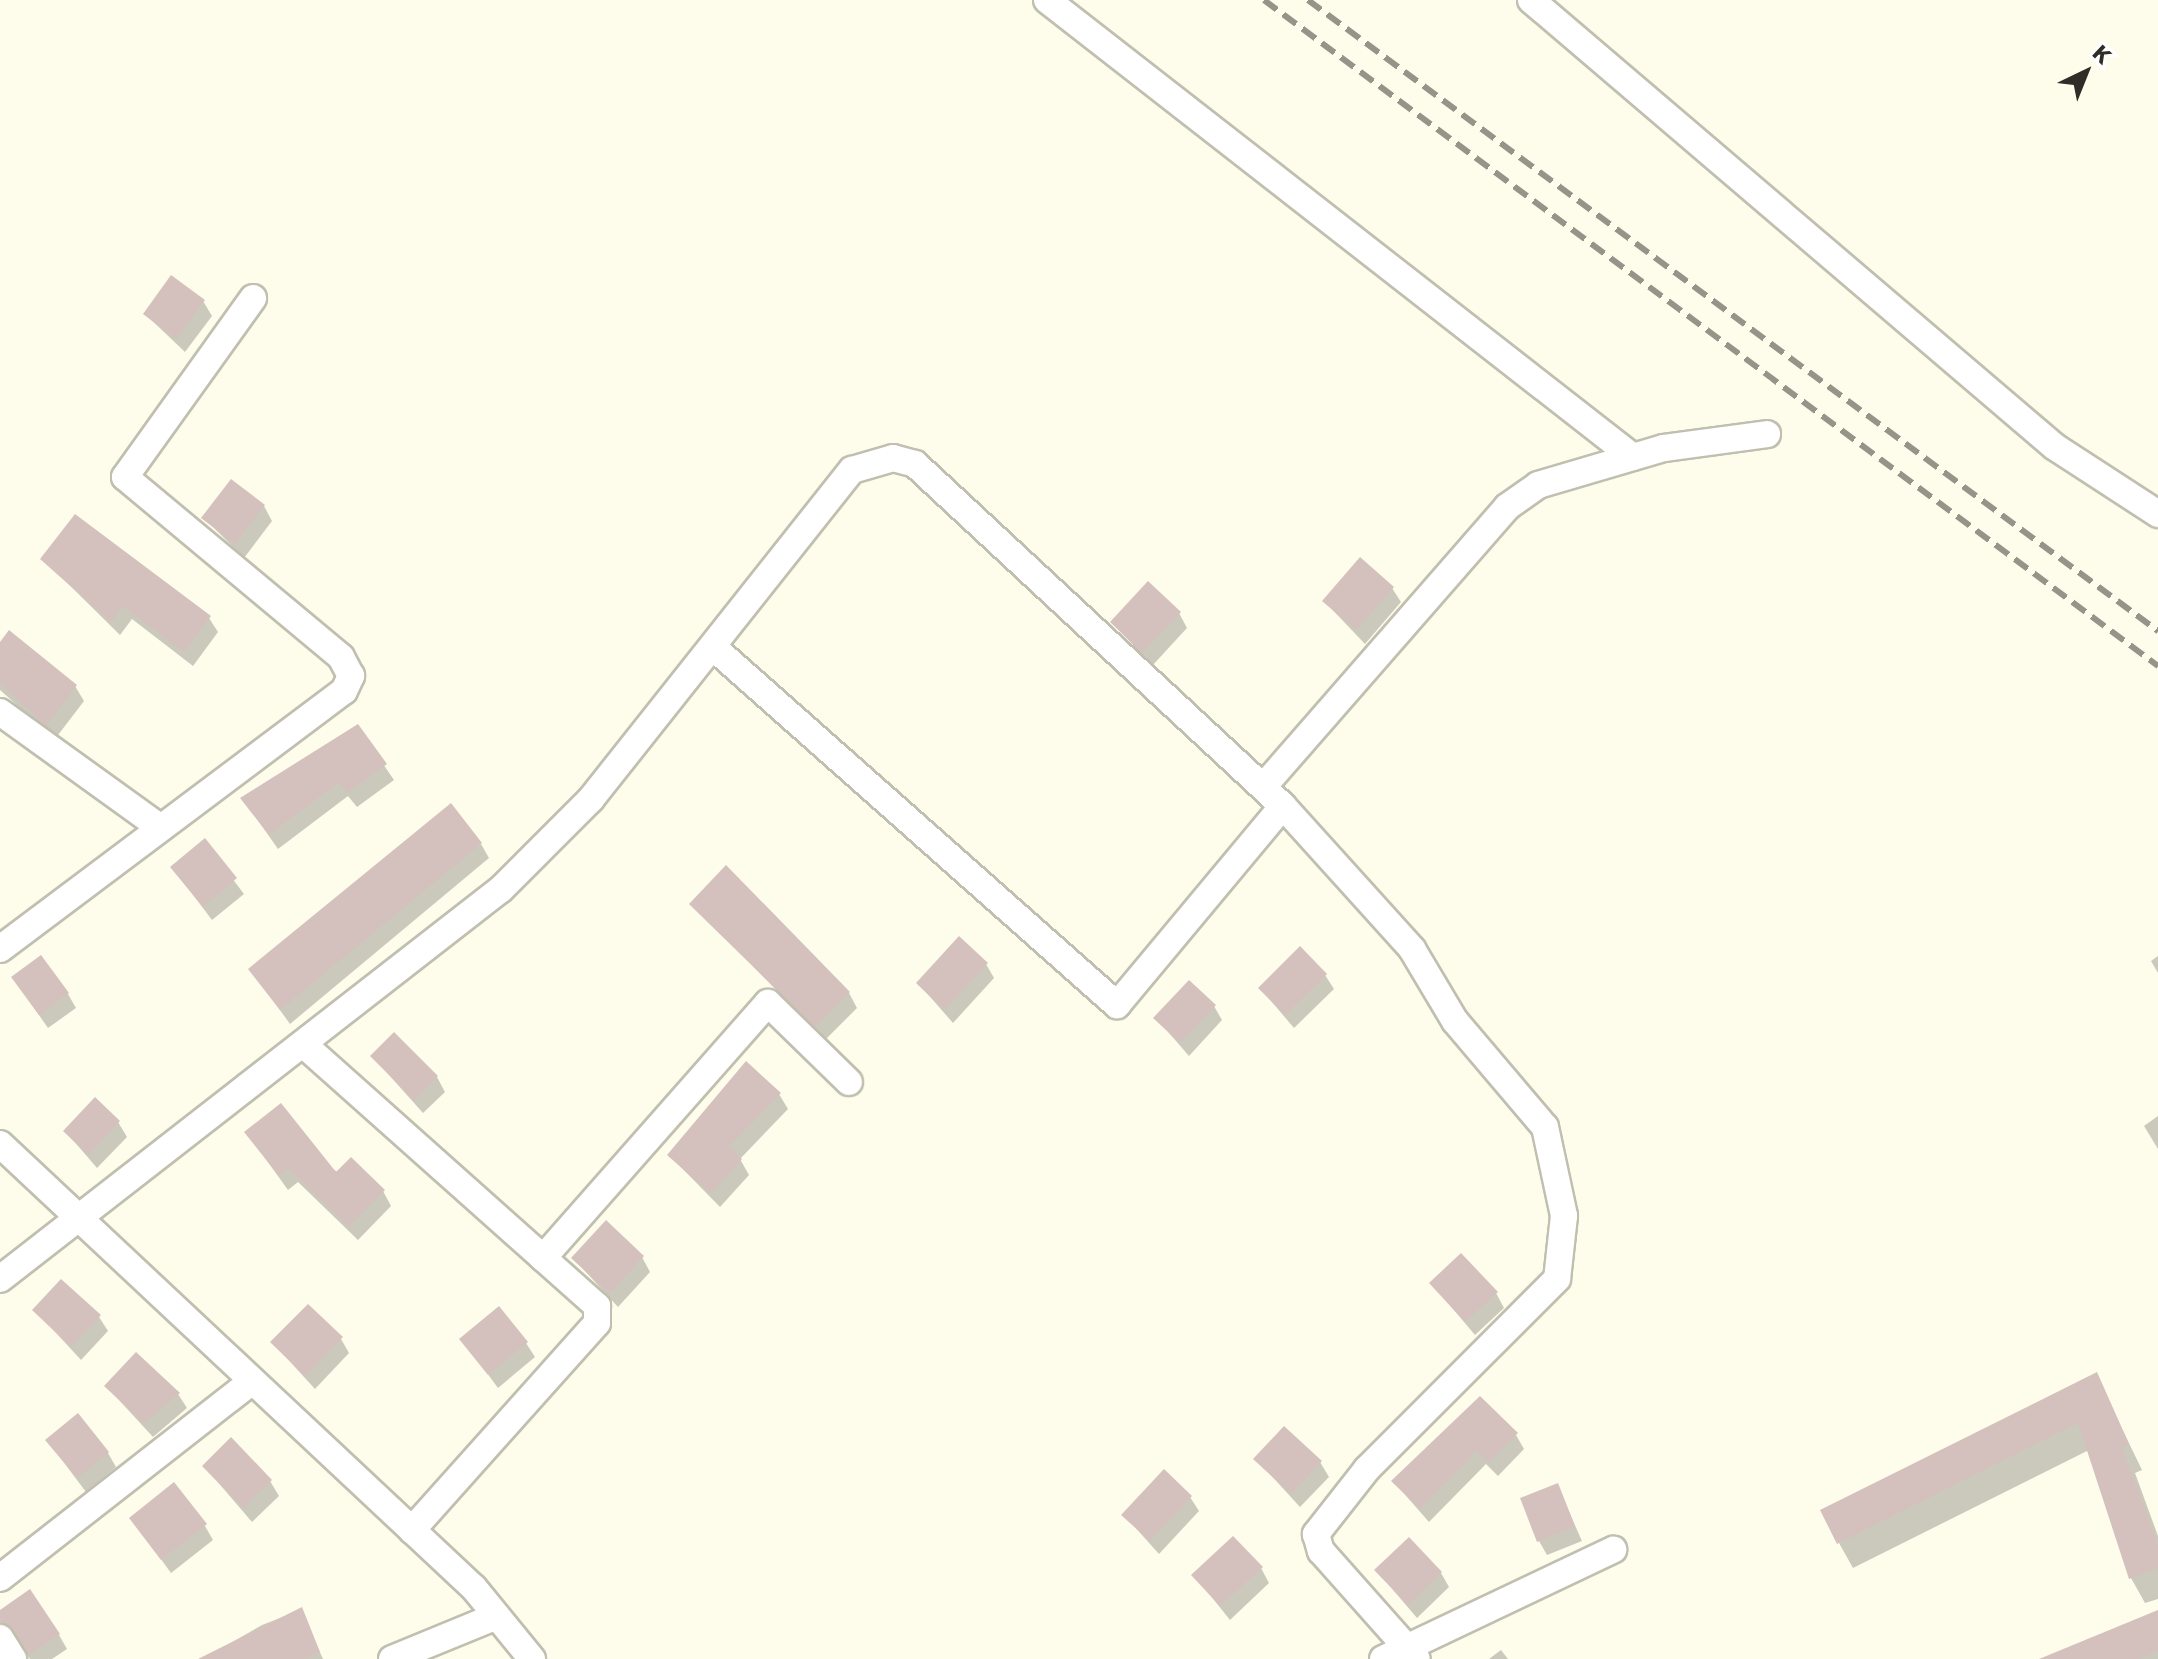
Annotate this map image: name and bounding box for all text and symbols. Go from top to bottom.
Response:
north arrow [2046,32,2126,112]
text: K [2088,39,2118,69]

